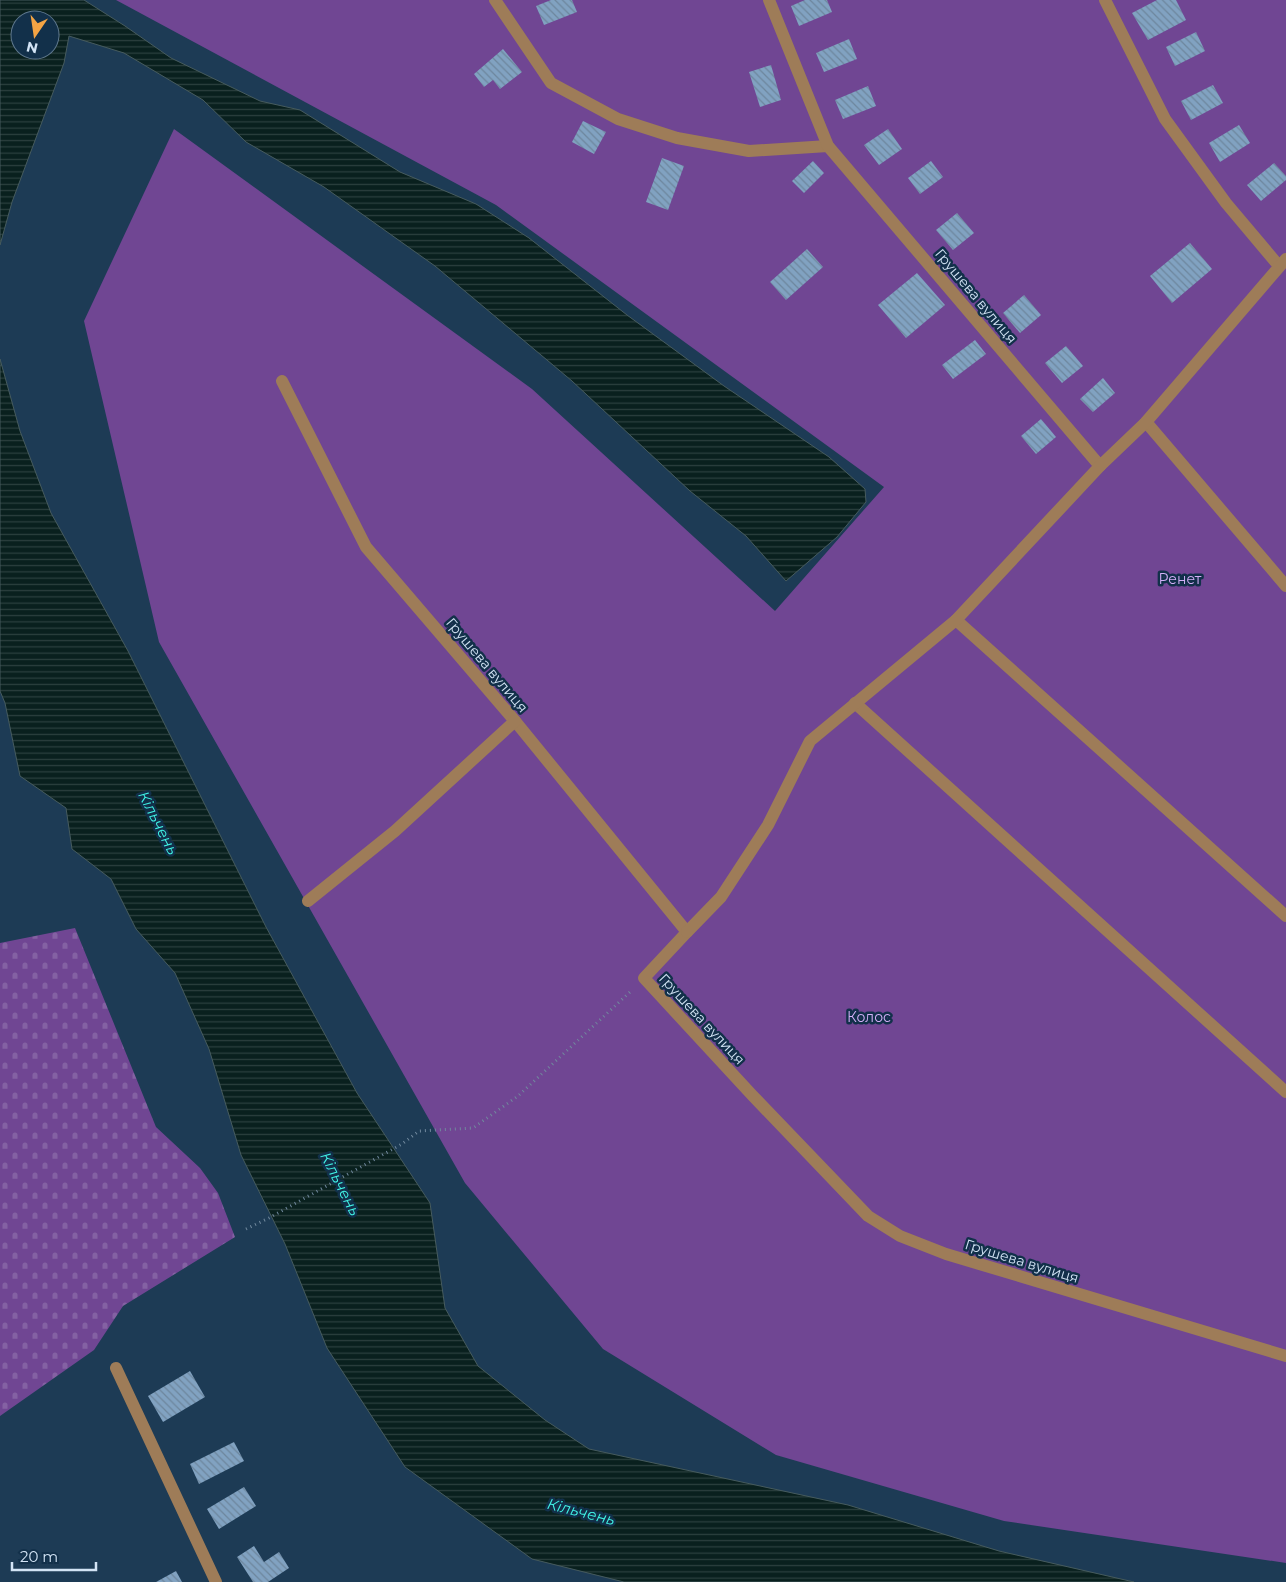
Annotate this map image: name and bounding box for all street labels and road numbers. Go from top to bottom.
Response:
street label: Грушева вулиця [931,245,1021,347]
street label: Грушева вулиця [442,614,532,716]
street label: Грушева вулиця [655,970,749,1068]
street label: Грушева вулиця [963,1235,1081,1287]

